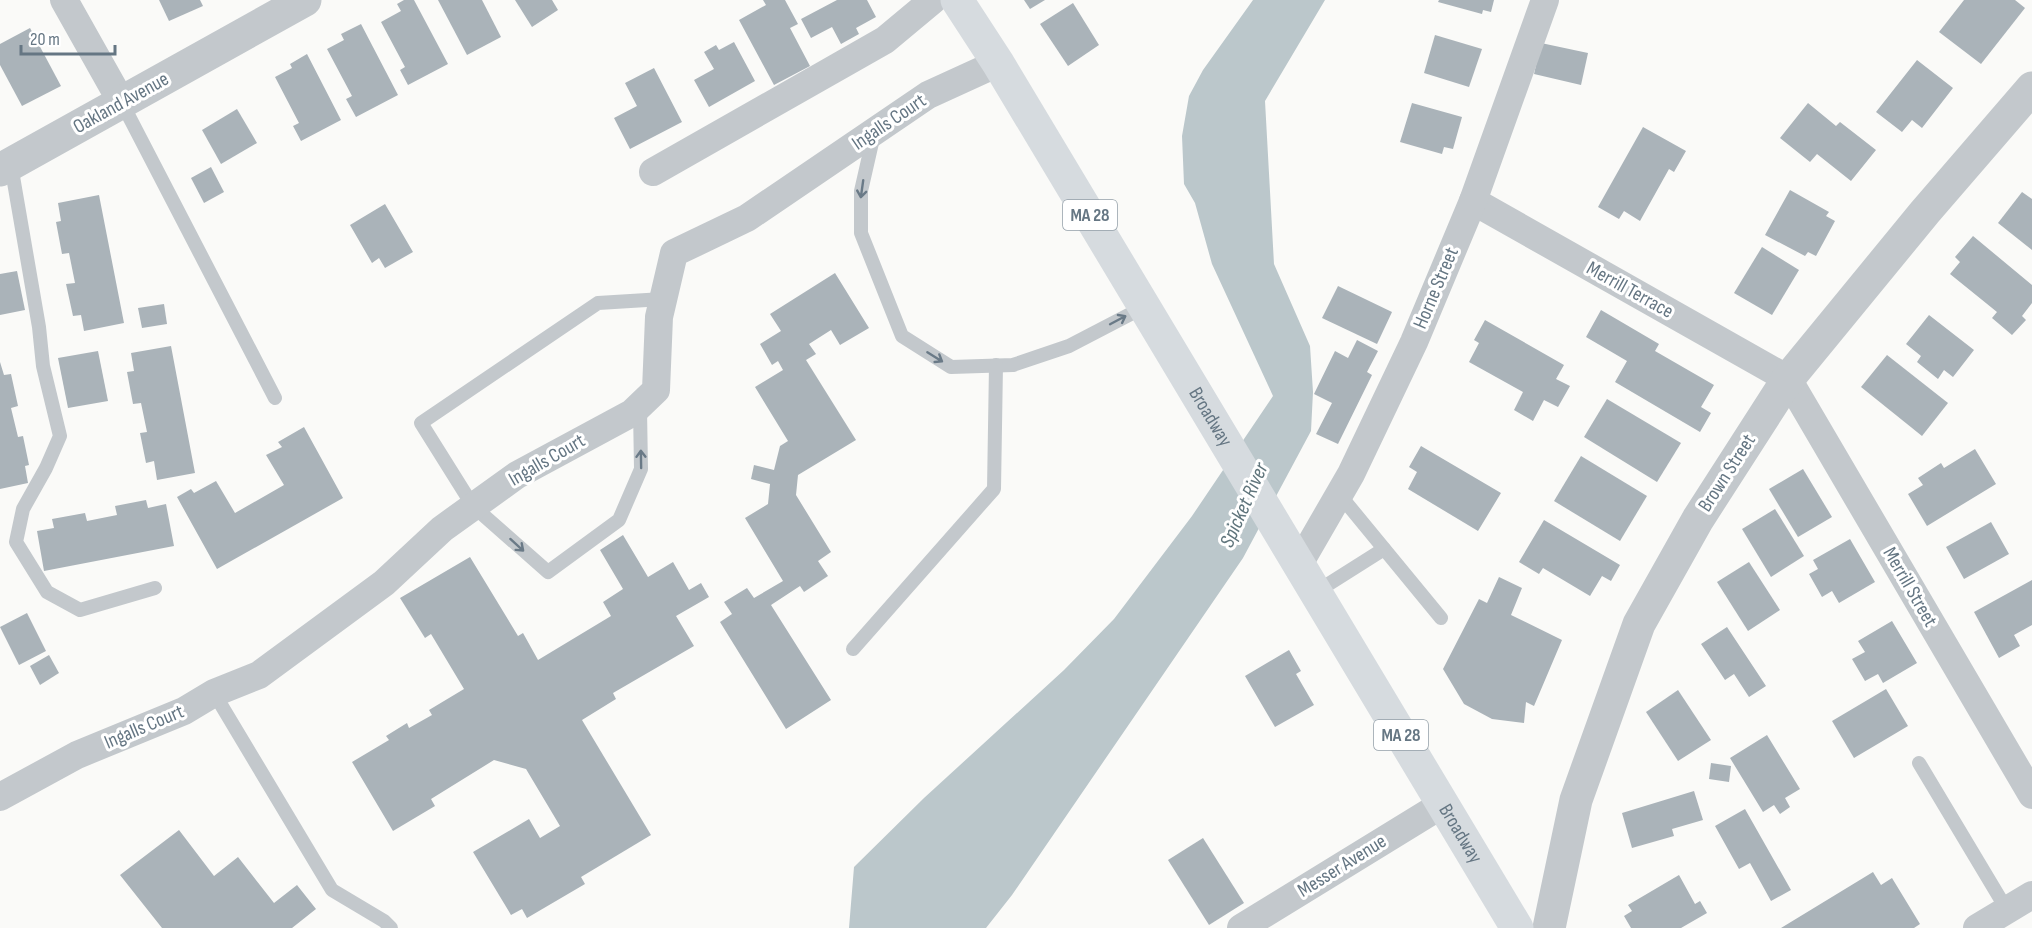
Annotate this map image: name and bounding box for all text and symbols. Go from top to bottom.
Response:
scale bar [21,18,116,56]
text: 20 m [30,29,60,50]
street label: Oakland Avenue [69,67,173,139]
street label: Ingalls Court [847,89,931,155]
one-way arrow [857,178,868,198]
road number: MA 28 [1063,200,1117,230]
street label: Horne Street [1408,244,1464,332]
street label: Merrill Terrace [1582,256,1678,324]
one-way arrow [1109,314,1126,326]
one-way arrow [926,352,943,364]
street label: Broadway [1183,383,1238,451]
street label: Ingalls Court [505,429,589,491]
street label: Brown Street [1693,430,1761,516]
one-way arrow [635,449,647,469]
water label: Spicket River [1214,458,1274,551]
one-way arrow [509,538,524,552]
street label: Merrill Street [1878,543,1942,631]
street label: Ingalls Court [101,700,187,754]
road number: MA 28 [1374,720,1428,750]
street label: Broadway [1433,800,1488,868]
street label: Messer Avenue [1293,829,1391,903]

